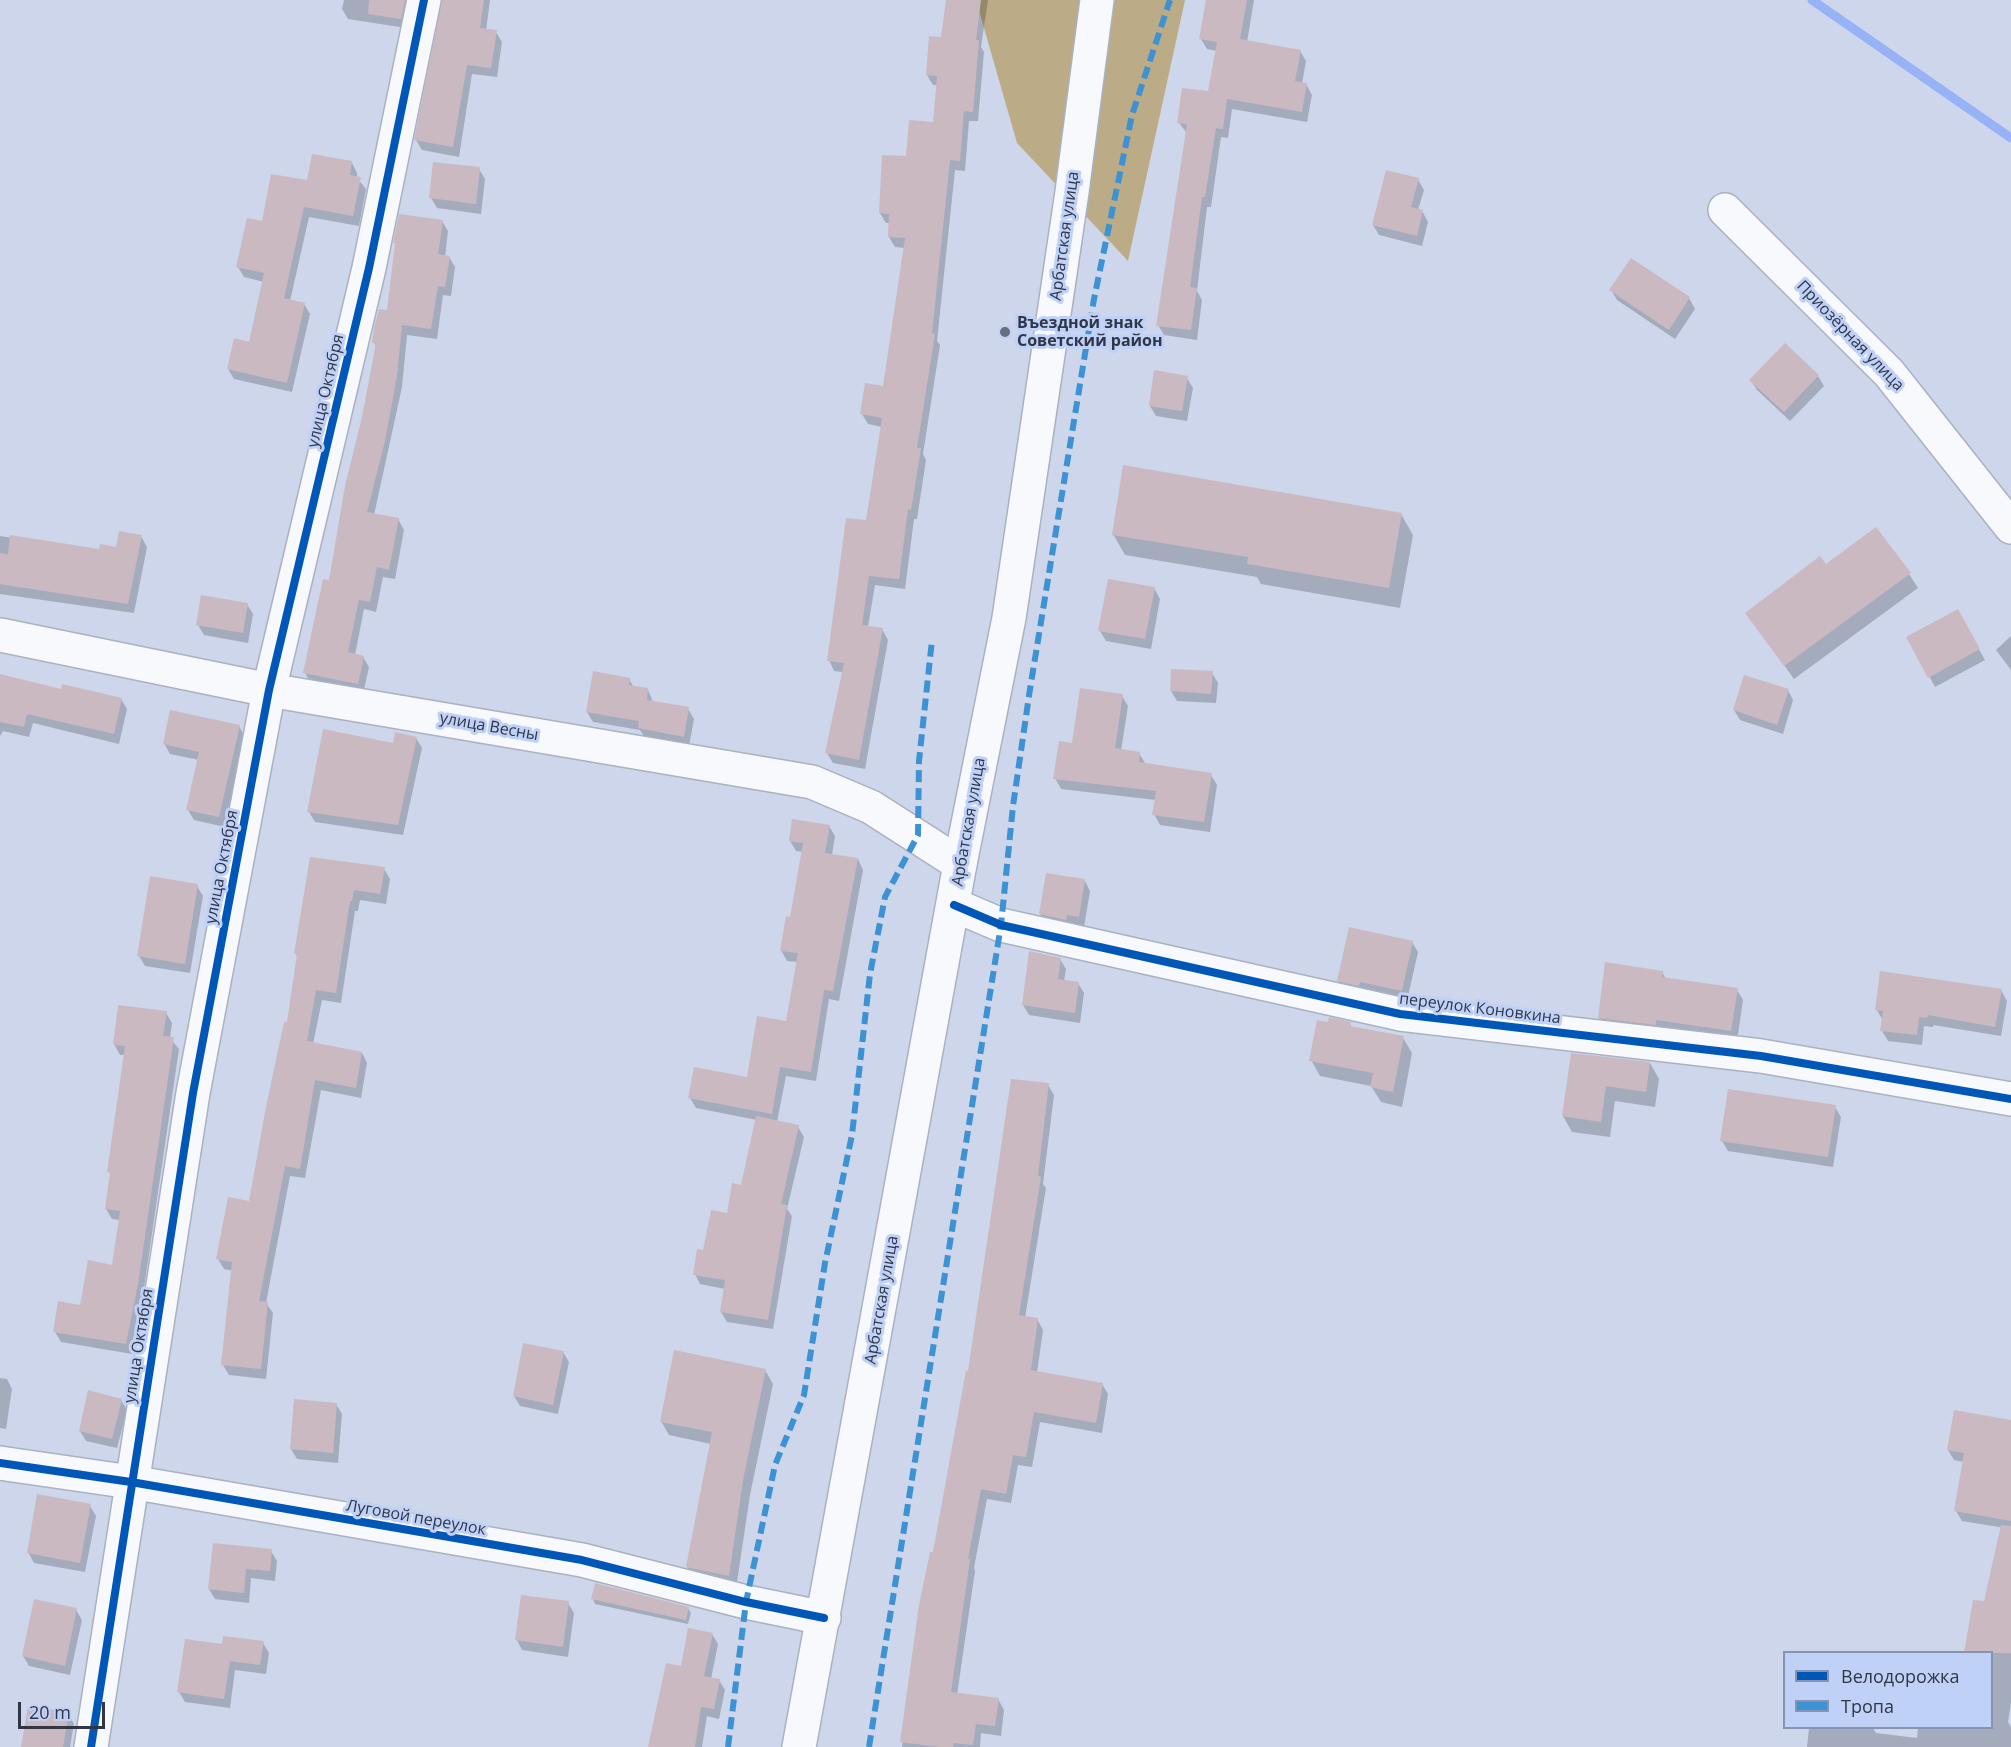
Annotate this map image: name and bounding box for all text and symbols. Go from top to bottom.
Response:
street label: Арбатская улица [1046,170,1084,302]
street label: Приозёрная улица [1792,277,1908,395]
place label: Въездной знак Советский район [1017,313,1163,351]
marker: Въездной знак Советский район [998,325,1012,339]
street label: улица Октября [304,332,348,450]
street label: улица Весны [438,709,540,745]
street label: Арбатская улица [948,756,990,888]
street label: улица Октября [202,808,242,926]
street label: переулок Коновкина [1398,990,1562,1028]
street label: Арбатская улица [861,1234,903,1366]
street label: улица Октября [120,1287,158,1405]
street label: Луговой переулок [345,1496,487,1540]
legend [1783,1651,1993,1729]
text: Велодорожка [1841,1664,1959,1688]
scale bar [21,1690,108,1728]
text: Тропа [1841,1694,1894,1718]
text: 20 m [29,1700,71,1724]

